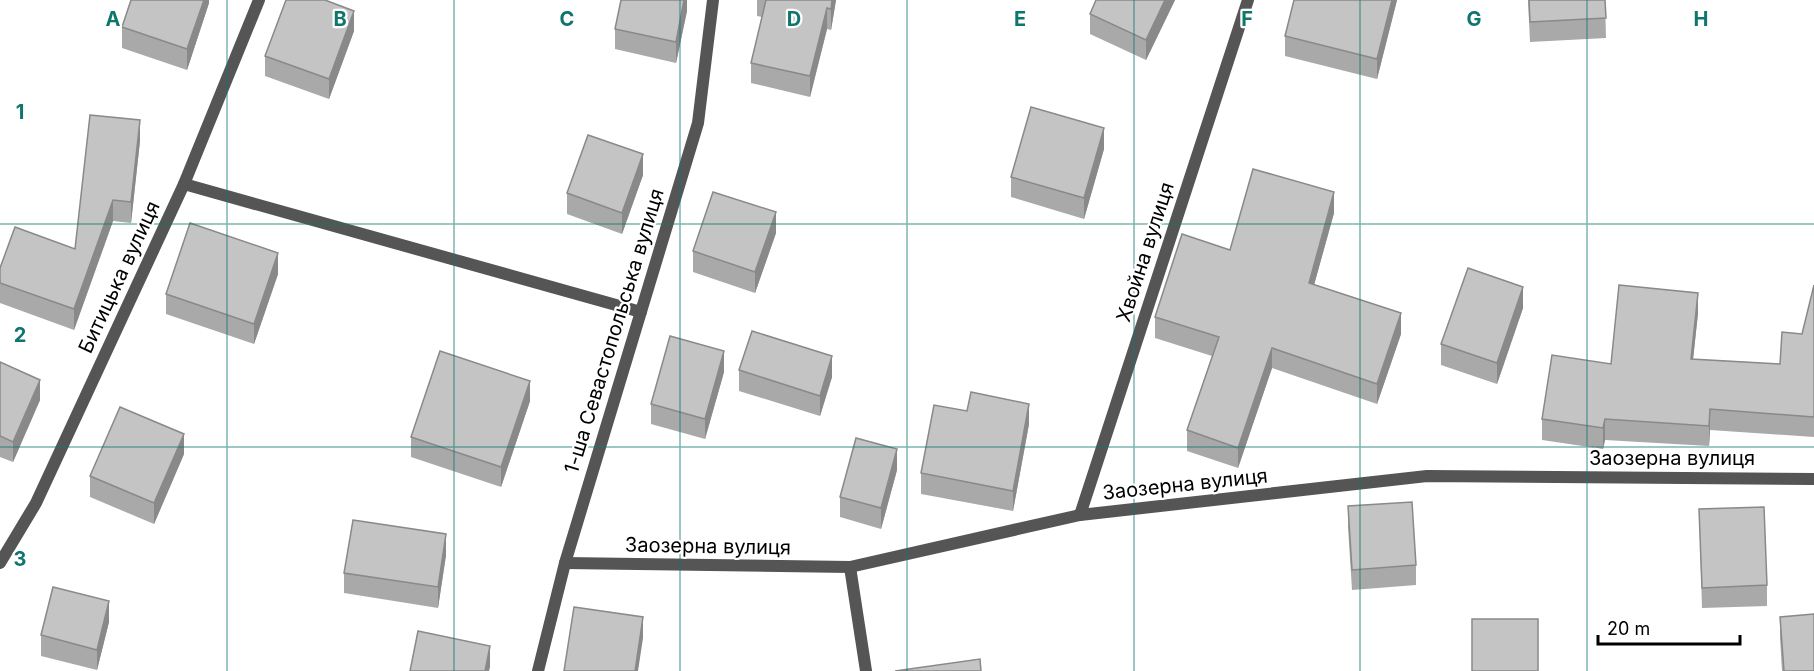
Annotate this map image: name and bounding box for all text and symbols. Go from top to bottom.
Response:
text: A [106,7,121,31]
text: B [333,7,347,31]
text: C [560,7,574,31]
text: D [787,7,801,31]
text: E [1014,7,1026,31]
text: F [1241,7,1253,31]
text: G [1466,7,1482,31]
text: H [1694,7,1708,31]
text: 1 [16,100,24,124]
street label: Хвойна вулиця [1111,179,1179,325]
street label: 1-ша Севастопольська вулиця [559,186,669,476]
street label: Битицька вулиця [73,197,165,357]
text: 2 [14,323,26,347]
street label: Заозерна вулиця [1589,446,1755,470]
street label: Заозерна вулиця [1101,463,1269,505]
street label: Заозерна вулиця [625,533,791,559]
text: 3 [14,547,26,571]
scale bar [1598,608,1740,646]
text: 20 m [1607,618,1650,639]

